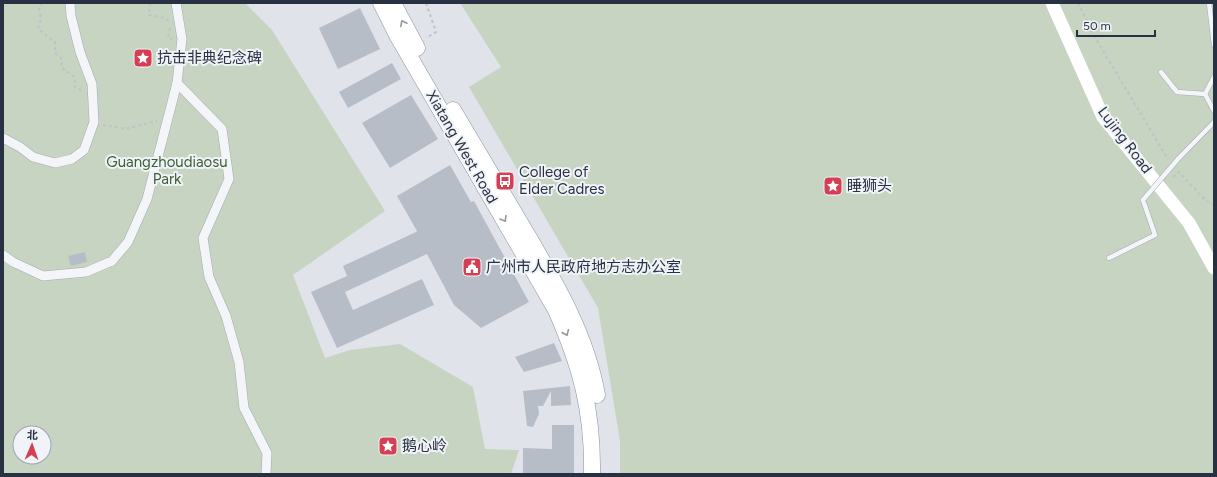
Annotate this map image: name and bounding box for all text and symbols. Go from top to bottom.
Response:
scale bar [1077,12,1155,38]
one-way arrow [400,19,408,27]
text: 50 m [1083,19,1111,33]
place icon: 抗击非典纪念碑 [132,47,154,69]
place label: 抗击非典纪念碑 [157,49,262,67]
street label: Xiatang West Road [422,87,502,207]
street label: Lujing Road [1094,103,1156,177]
park label: Guangzhoudiaosu Park [106,153,228,188]
place label: College of Elder Cadres [519,163,604,198]
bus stop icon: College of Elder Cadres [494,170,516,192]
place icon: 睡狮头 [822,175,844,197]
place label: 睡狮头 [847,177,892,195]
one-way arrow [500,215,507,222]
public building icon: 广州市人民政府地方志办公室 [461,256,483,278]
place label: 广州市人民政府地方志办公室 [486,258,681,276]
one-way arrow [562,330,570,337]
north arrow [12,425,52,465]
text: 北 [27,429,38,442]
place icon: 鹅心岭 [377,435,399,457]
place label: 鹅心岭 [402,437,447,455]

